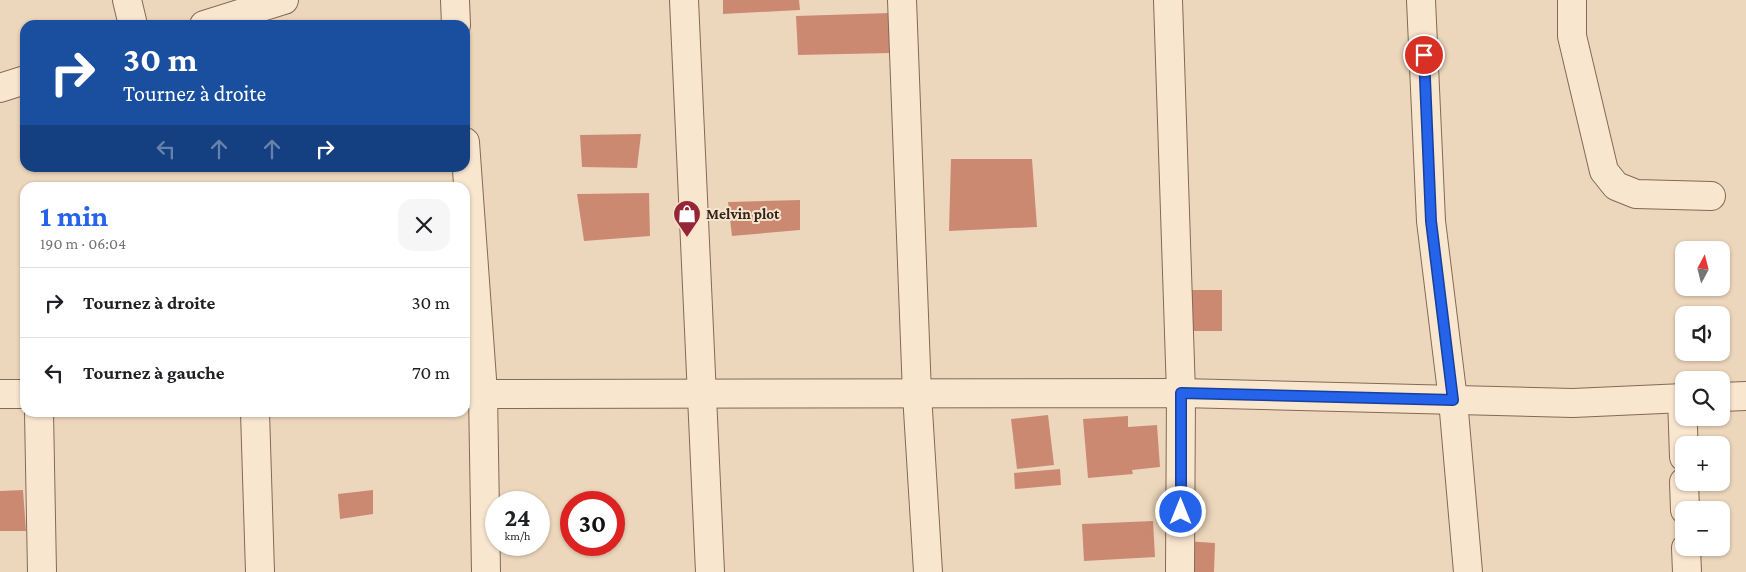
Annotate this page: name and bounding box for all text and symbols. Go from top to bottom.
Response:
pin [1403,34,1445,76]
icon: right [40,40,105,105]
text: 30 m [123,40,198,79]
icon: arrive [1410,41,1438,69]
text: Tournez à droite [123,81,266,106]
icon: left [152,135,180,163]
icon: ahead [205,135,233,163]
icon: ahead [258,135,286,163]
icon: right [311,135,339,163]
text: 1 min [40,199,108,232]
button: close [398,199,450,251]
shop icon: Melvin plot [672,199,702,238]
place label: Melvin plot [706,206,780,222]
text: 190 m · 06:04 [40,235,126,252]
north arrow [1675,241,1730,296]
map controls [1675,241,1730,556]
icon: right [40,289,68,317]
text: Tournez à droite [83,292,215,313]
text: 30 m [411,292,450,313]
button: sound [1675,306,1730,361]
icon: left [40,359,68,387]
text: Tournez à gauche [83,362,225,383]
text: 70 m [412,362,450,383]
button: search [1675,371,1730,426]
button: + [1675,436,1730,491]
position arrow [1154,485,1206,537]
speed limit sign: 30 [560,491,625,556]
button: − [1675,501,1730,556]
text: 24 [504,504,531,531]
text: km/h [505,529,530,543]

